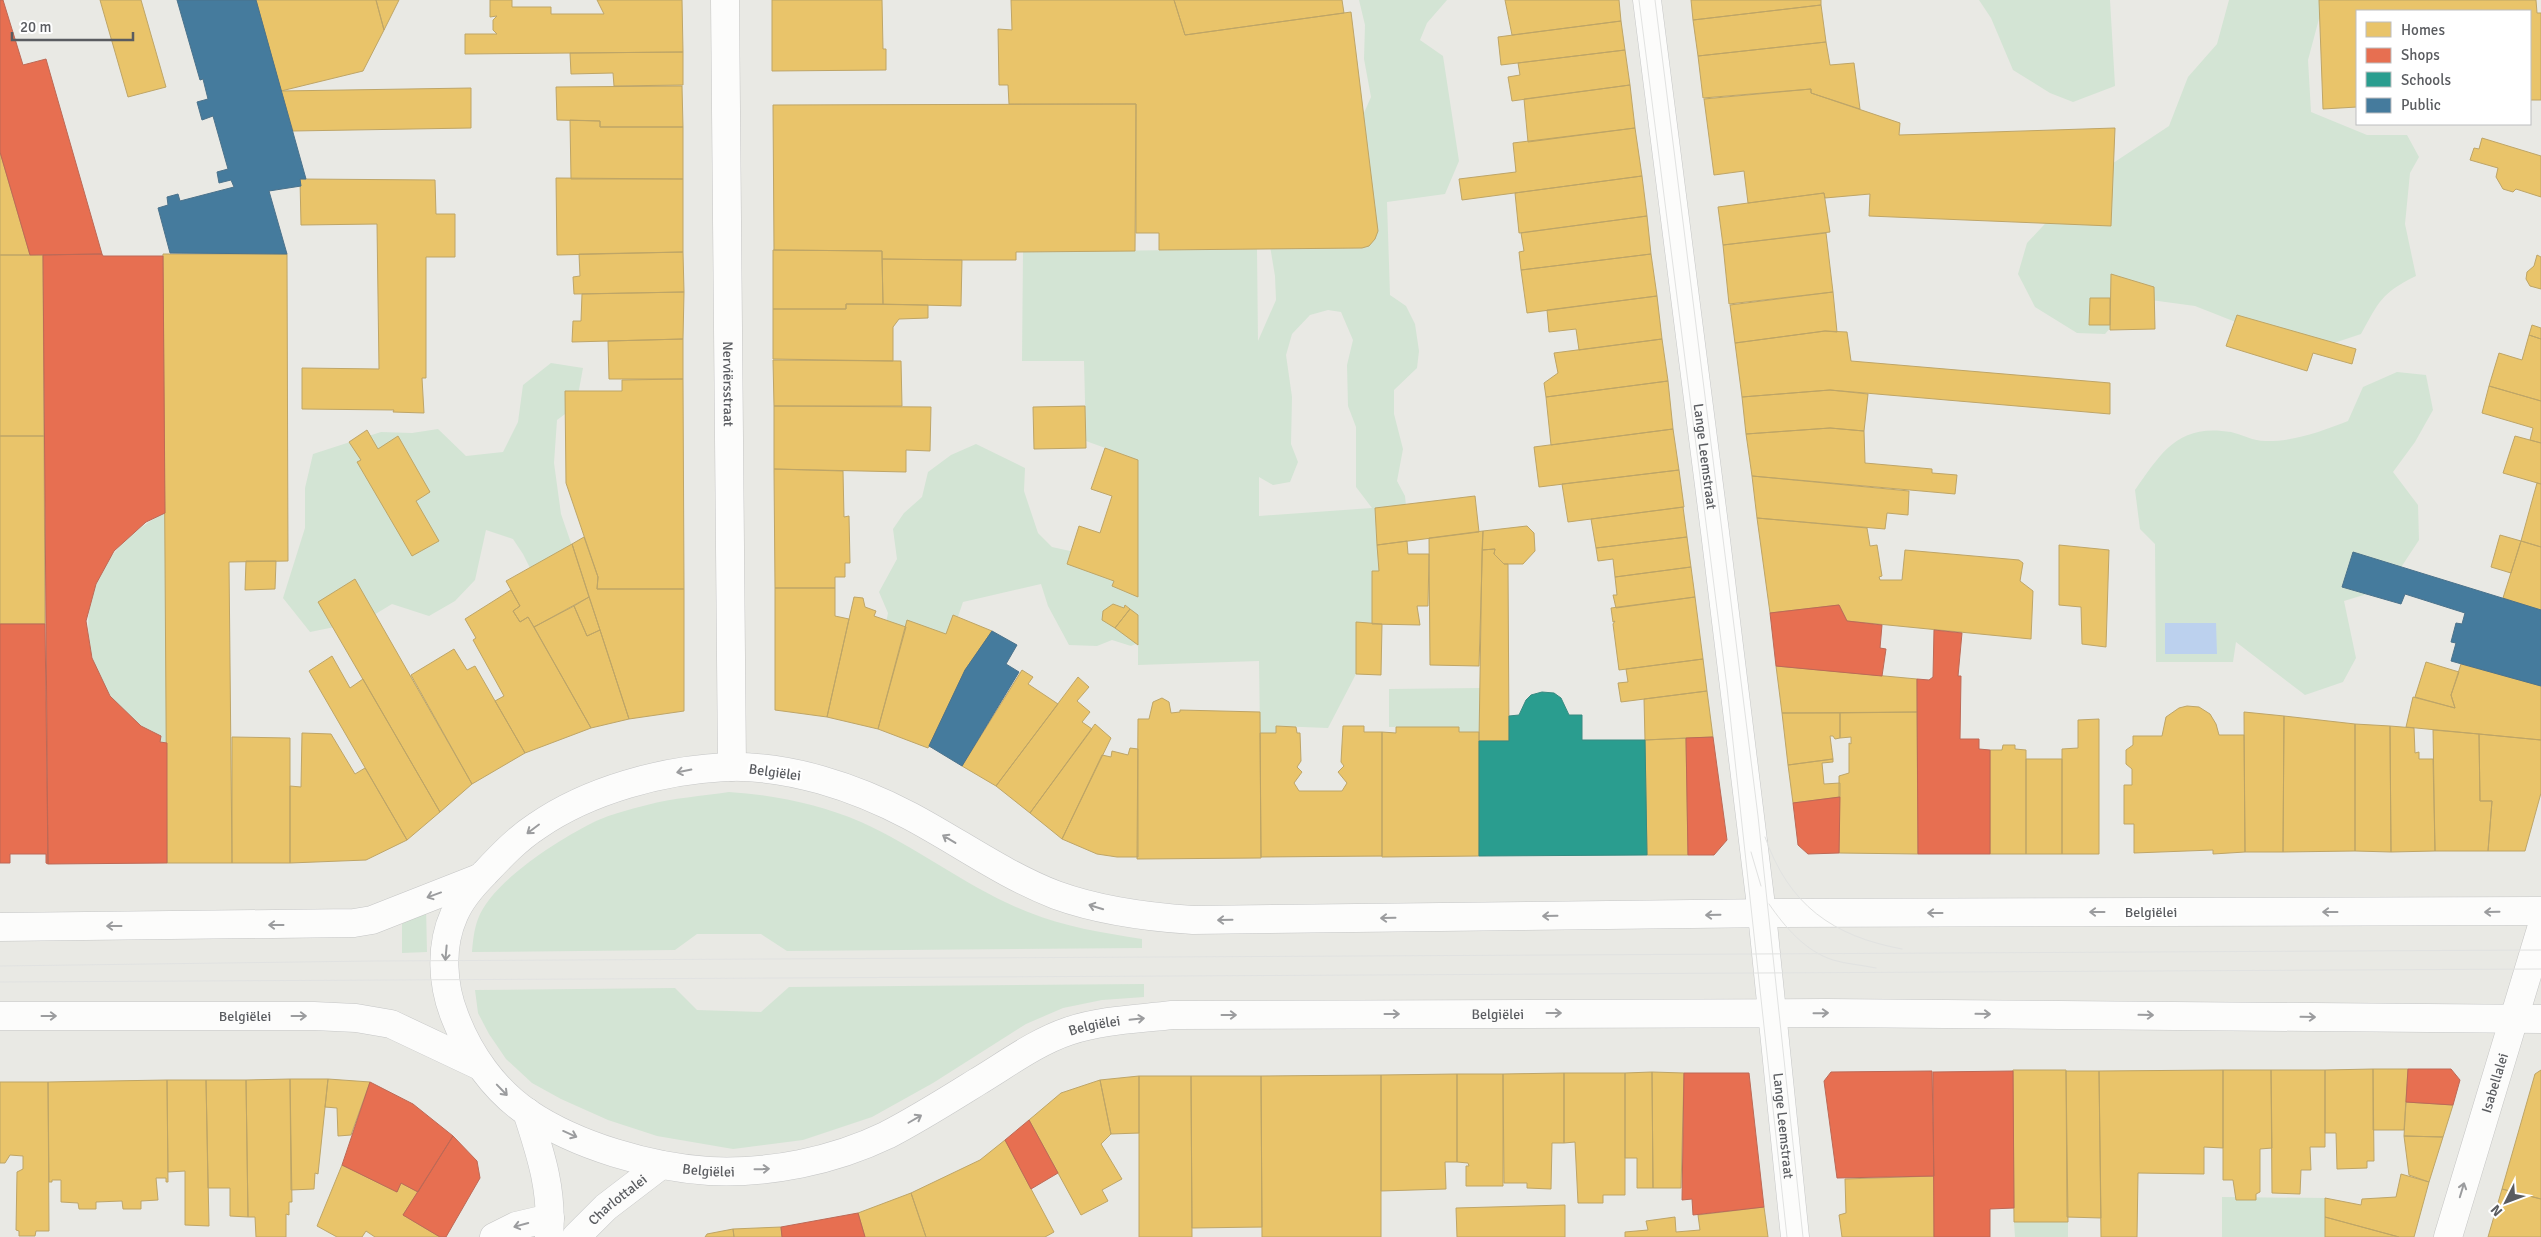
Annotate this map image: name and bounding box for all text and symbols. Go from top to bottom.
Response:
scale bar [12,10,134,42]
legend [2356,10,2531,125]
text: 20 m [20,18,51,36]
text: Homes [2401,21,2445,39]
text: Shops [2401,46,2440,64]
text: Schools [2401,71,2452,89]
text: Public [2401,96,2441,114]
street label: Nerviërsstraat [719,341,737,427]
street label: Lange Leemstraat [1690,402,1720,510]
street label: Belgiëlei [748,760,802,785]
one-way arrow [676,767,692,776]
one-way arrow [526,824,540,834]
one-way arrow [942,834,956,844]
one-way arrow [426,892,441,901]
one-way arrow [1088,901,1104,911]
street label: Belgiëlei [2125,904,2177,921]
one-way arrow [2322,907,2338,917]
one-way arrow [2485,907,2501,917]
one-way arrow [1927,908,1944,918]
one-way arrow [2090,908,2106,917]
one-way arrow [1705,910,1721,919]
one-way arrow [1543,911,1559,921]
one-way arrow [1380,913,1396,923]
one-way arrow [1218,915,1234,925]
one-way arrow [268,920,284,930]
one-way arrow [106,921,122,931]
one-way arrow [441,945,450,961]
street label: Belgiëlei [1471,1006,1524,1023]
street label: Belgiëlei [219,1008,271,1025]
one-way arrow [1546,1008,1562,1018]
one-way arrow [1812,1008,1828,1018]
one-way arrow [1383,1009,1399,1019]
one-way arrow [1974,1009,1991,1019]
one-way arrow [1220,1010,1237,1020]
one-way arrow [2137,1010,2153,1020]
one-way arrow [40,1011,56,1021]
one-way arrow [290,1011,306,1021]
street label: Belgiëlei [1066,1012,1121,1040]
one-way arrow [2300,1012,2316,1022]
one-way arrow [1129,1014,1145,1024]
street label: Isabellalei [2478,1051,2512,1115]
street label: Lange Leemstraat [1769,1072,1797,1180]
one-way arrow [496,1084,508,1096]
one-way arrow [908,1113,922,1123]
one-way arrow [562,1130,577,1140]
street label: Belgiëlei [681,1160,735,1180]
one-way arrow [754,1164,770,1174]
street label: Charlottalei [585,1171,651,1229]
north arrow [2481,1177,2531,1227]
one-way arrow [2458,1183,2468,1199]
text: N [2487,1201,2506,1220]
one-way arrow [514,1221,530,1230]

